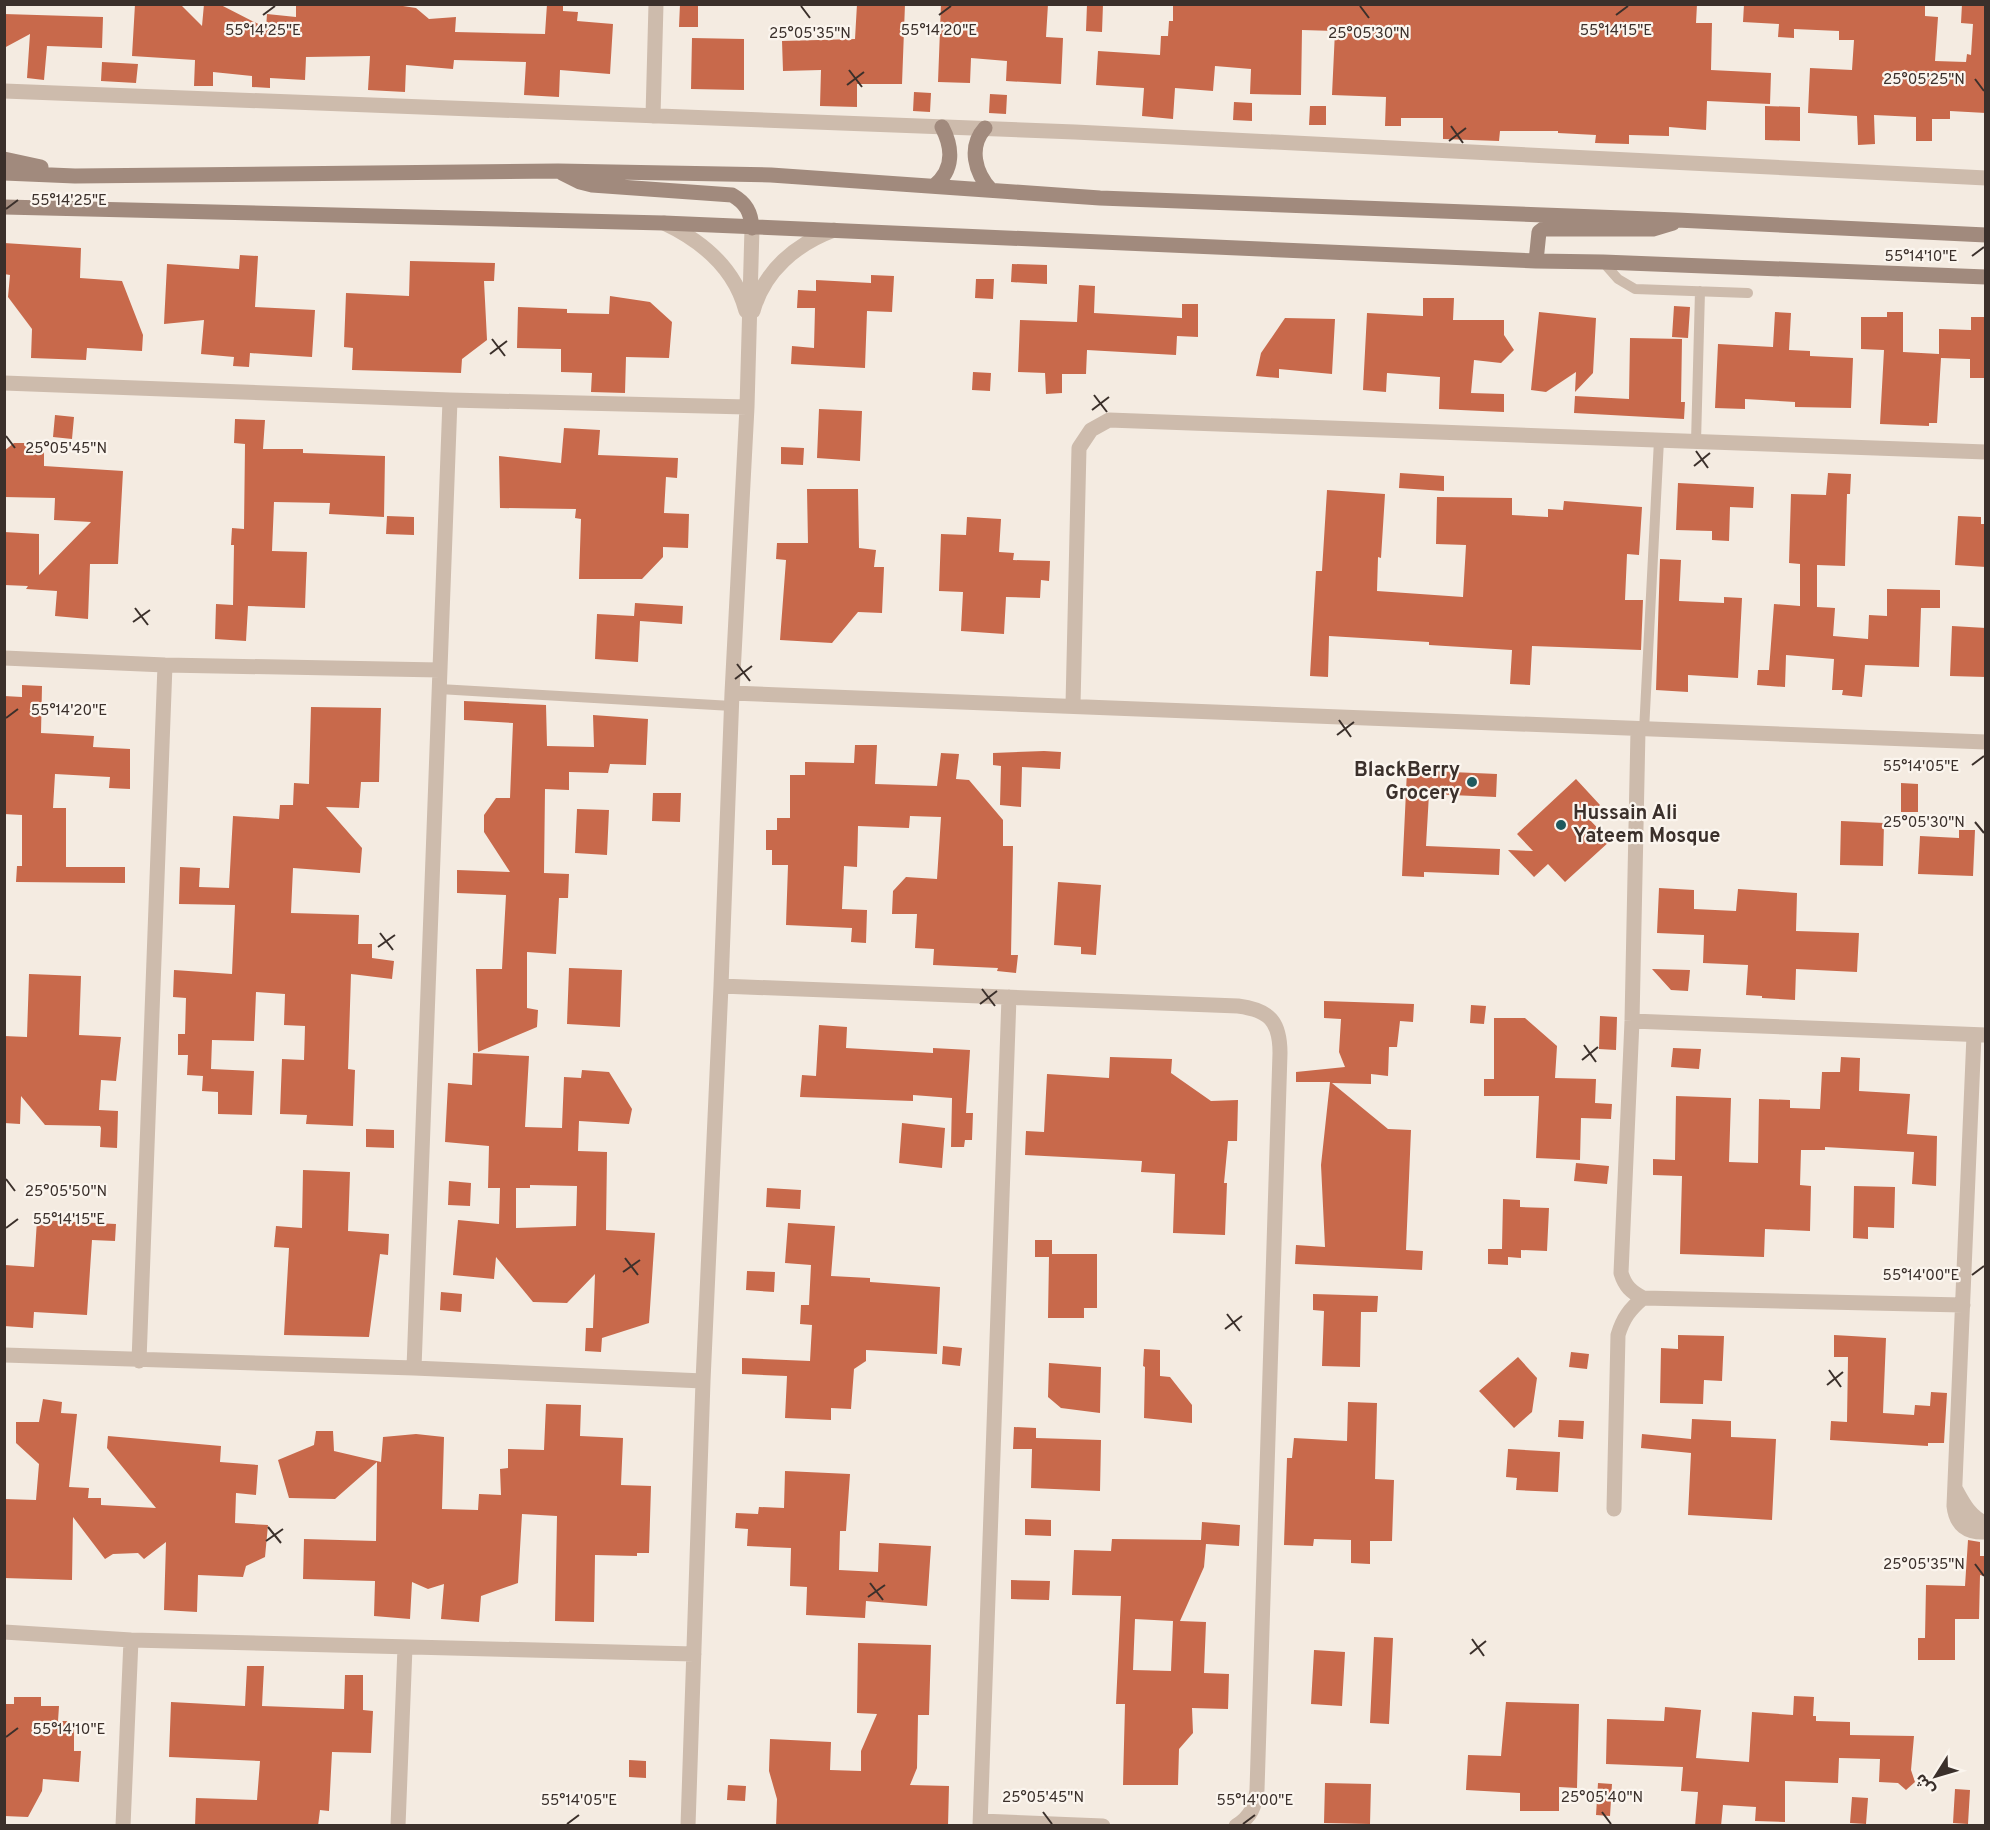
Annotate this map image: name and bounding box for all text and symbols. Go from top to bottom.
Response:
text: 55°14'25"E [225,22,301,41]
text: 55°14'20"E [901,22,977,41]
text: 55°14'15"E [1580,22,1652,41]
text: 25°05'35"N [769,25,851,44]
text: 25°05'30"N [1328,25,1410,44]
text: 25°05'25"N [1883,71,1965,90]
text: 55°14'25"E [31,192,107,211]
text: 55°14'10"E [1885,248,1957,267]
text: 25°05'45"N [25,440,107,459]
text: 55°14'20"E [31,702,107,721]
place label: BlackBerry Grocery [1354,758,1460,807]
text: 55°14'05"E [1883,758,1959,777]
marker: BlackBerry Grocery [1465,775,1479,789]
place label: Hussain Ali Yateem Mosque [1573,801,1720,850]
text: 25°05'30"N [1883,814,1965,833]
marker: Hussain Ali Yateem Mosque [1554,818,1568,832]
text: 25°05'50"N [25,1183,107,1202]
text: 55°14'15"E [33,1211,105,1230]
text: 55°14'00"E [1883,1267,1959,1286]
text: 25°05'35"N [1883,1556,1965,1575]
text: 55°14'10"E [33,1721,105,1740]
north arrow [1906,1746,1966,1806]
text: ش [1911,1769,1940,1799]
text: 25°05'45"N [1002,1789,1084,1808]
text: 25°05'40"N [1561,1789,1643,1808]
text: 55°14'05"E [541,1792,617,1811]
text: 55°14'00"E [1217,1792,1293,1811]

